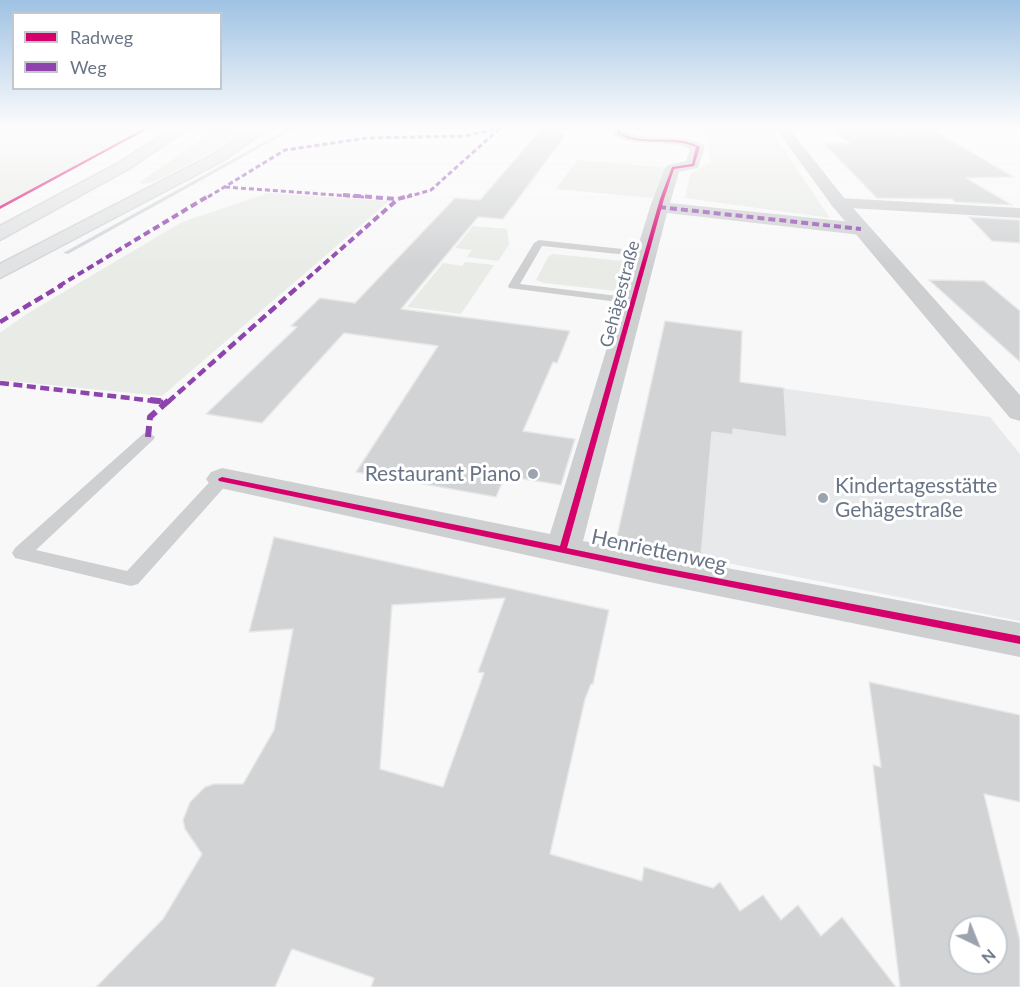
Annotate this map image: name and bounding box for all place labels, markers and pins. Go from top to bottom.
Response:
place label: Restaurant Piano [365,461,521,487]
marker: Restaurant Piano [526,467,540,481]
place label: Kindertagesstätte Gehägestraße [835,473,997,523]
marker: Kindertagesstätte Gehägestraße [816,491,830,505]

